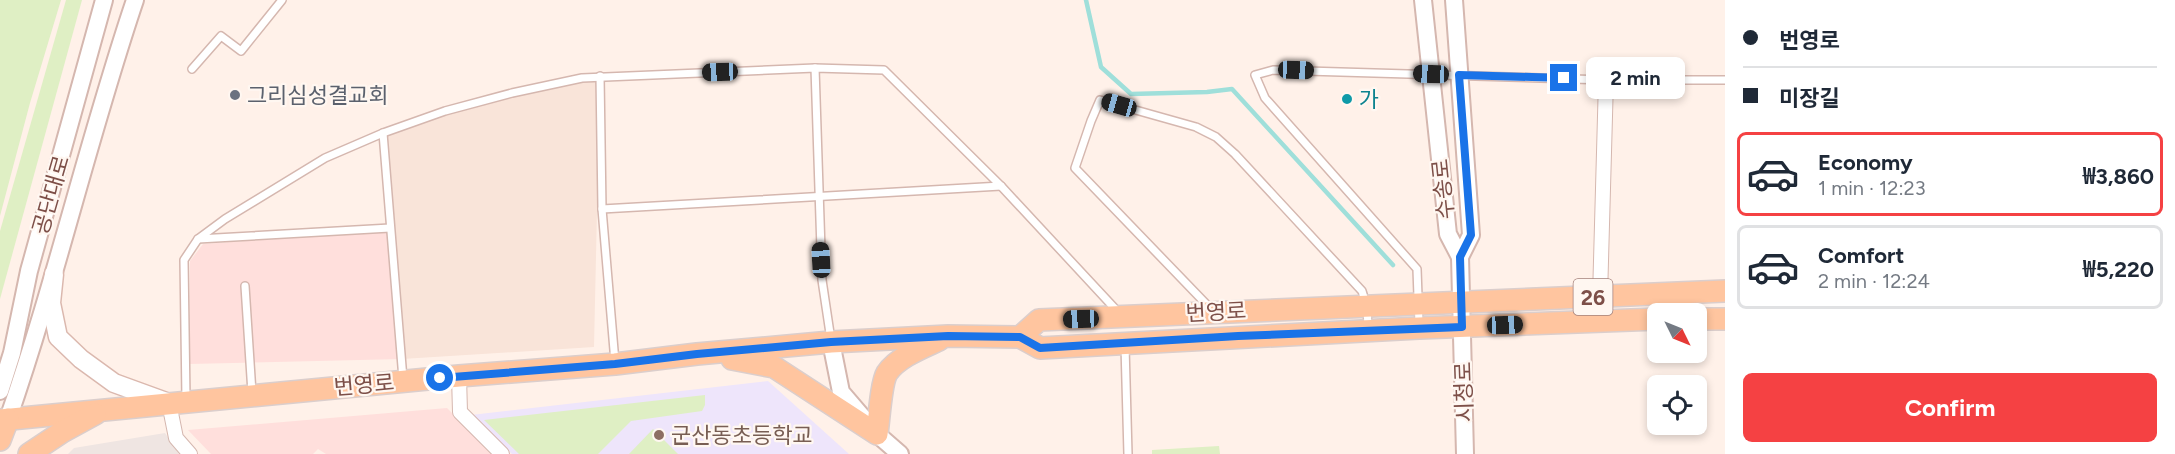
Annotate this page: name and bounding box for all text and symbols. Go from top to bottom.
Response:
text: 번영로 [1779,27,1840,54]
callout: 2 min [1585,57,1684,99]
car [1278,60,1314,80]
car [702,62,738,82]
car [1413,64,1449,84]
route end [1550,64,1577,91]
text: 2 min [1610,66,1661,90]
place label: 그리심성결교회 [247,82,389,109]
text: 미장길 [1779,85,1840,112]
place label: 가 [1359,86,1379,113]
marker: 그리심성결교회 [228,88,242,102]
car [1099,91,1139,119]
marker: 가 [1340,92,1354,106]
icon: car [1746,147,1800,201]
text: Economy [1818,149,1913,176]
street label: 공단대로 [27,152,75,238]
street label: 수송로 [1426,157,1460,221]
text: ₩3,860 [2083,163,2154,190]
text: 1 min · 12:23 [1818,176,1926,200]
icon: car [1746,240,1800,294]
car [811,242,831,278]
text: Comfort [1818,242,1904,269]
text: ₩5,220 [2083,256,2154,283]
text: 2 min · 12:24 [1818,269,1930,293]
road number: 26 [1574,279,1612,315]
street label: 번영로 [1185,297,1247,327]
north arrow [1647,303,1707,363]
map controls [1647,303,1707,435]
car [1063,309,1099,329]
car [1487,315,1523,335]
street label: 시청로 [1449,361,1479,423]
route start [426,364,453,391]
street label: 번영로 [333,369,395,401]
button: Confirm [1743,373,2157,442]
button: locate [1647,375,1707,435]
place label: 군산동초등학교 [671,422,813,449]
marker: 군산동초등학교 [652,428,666,442]

